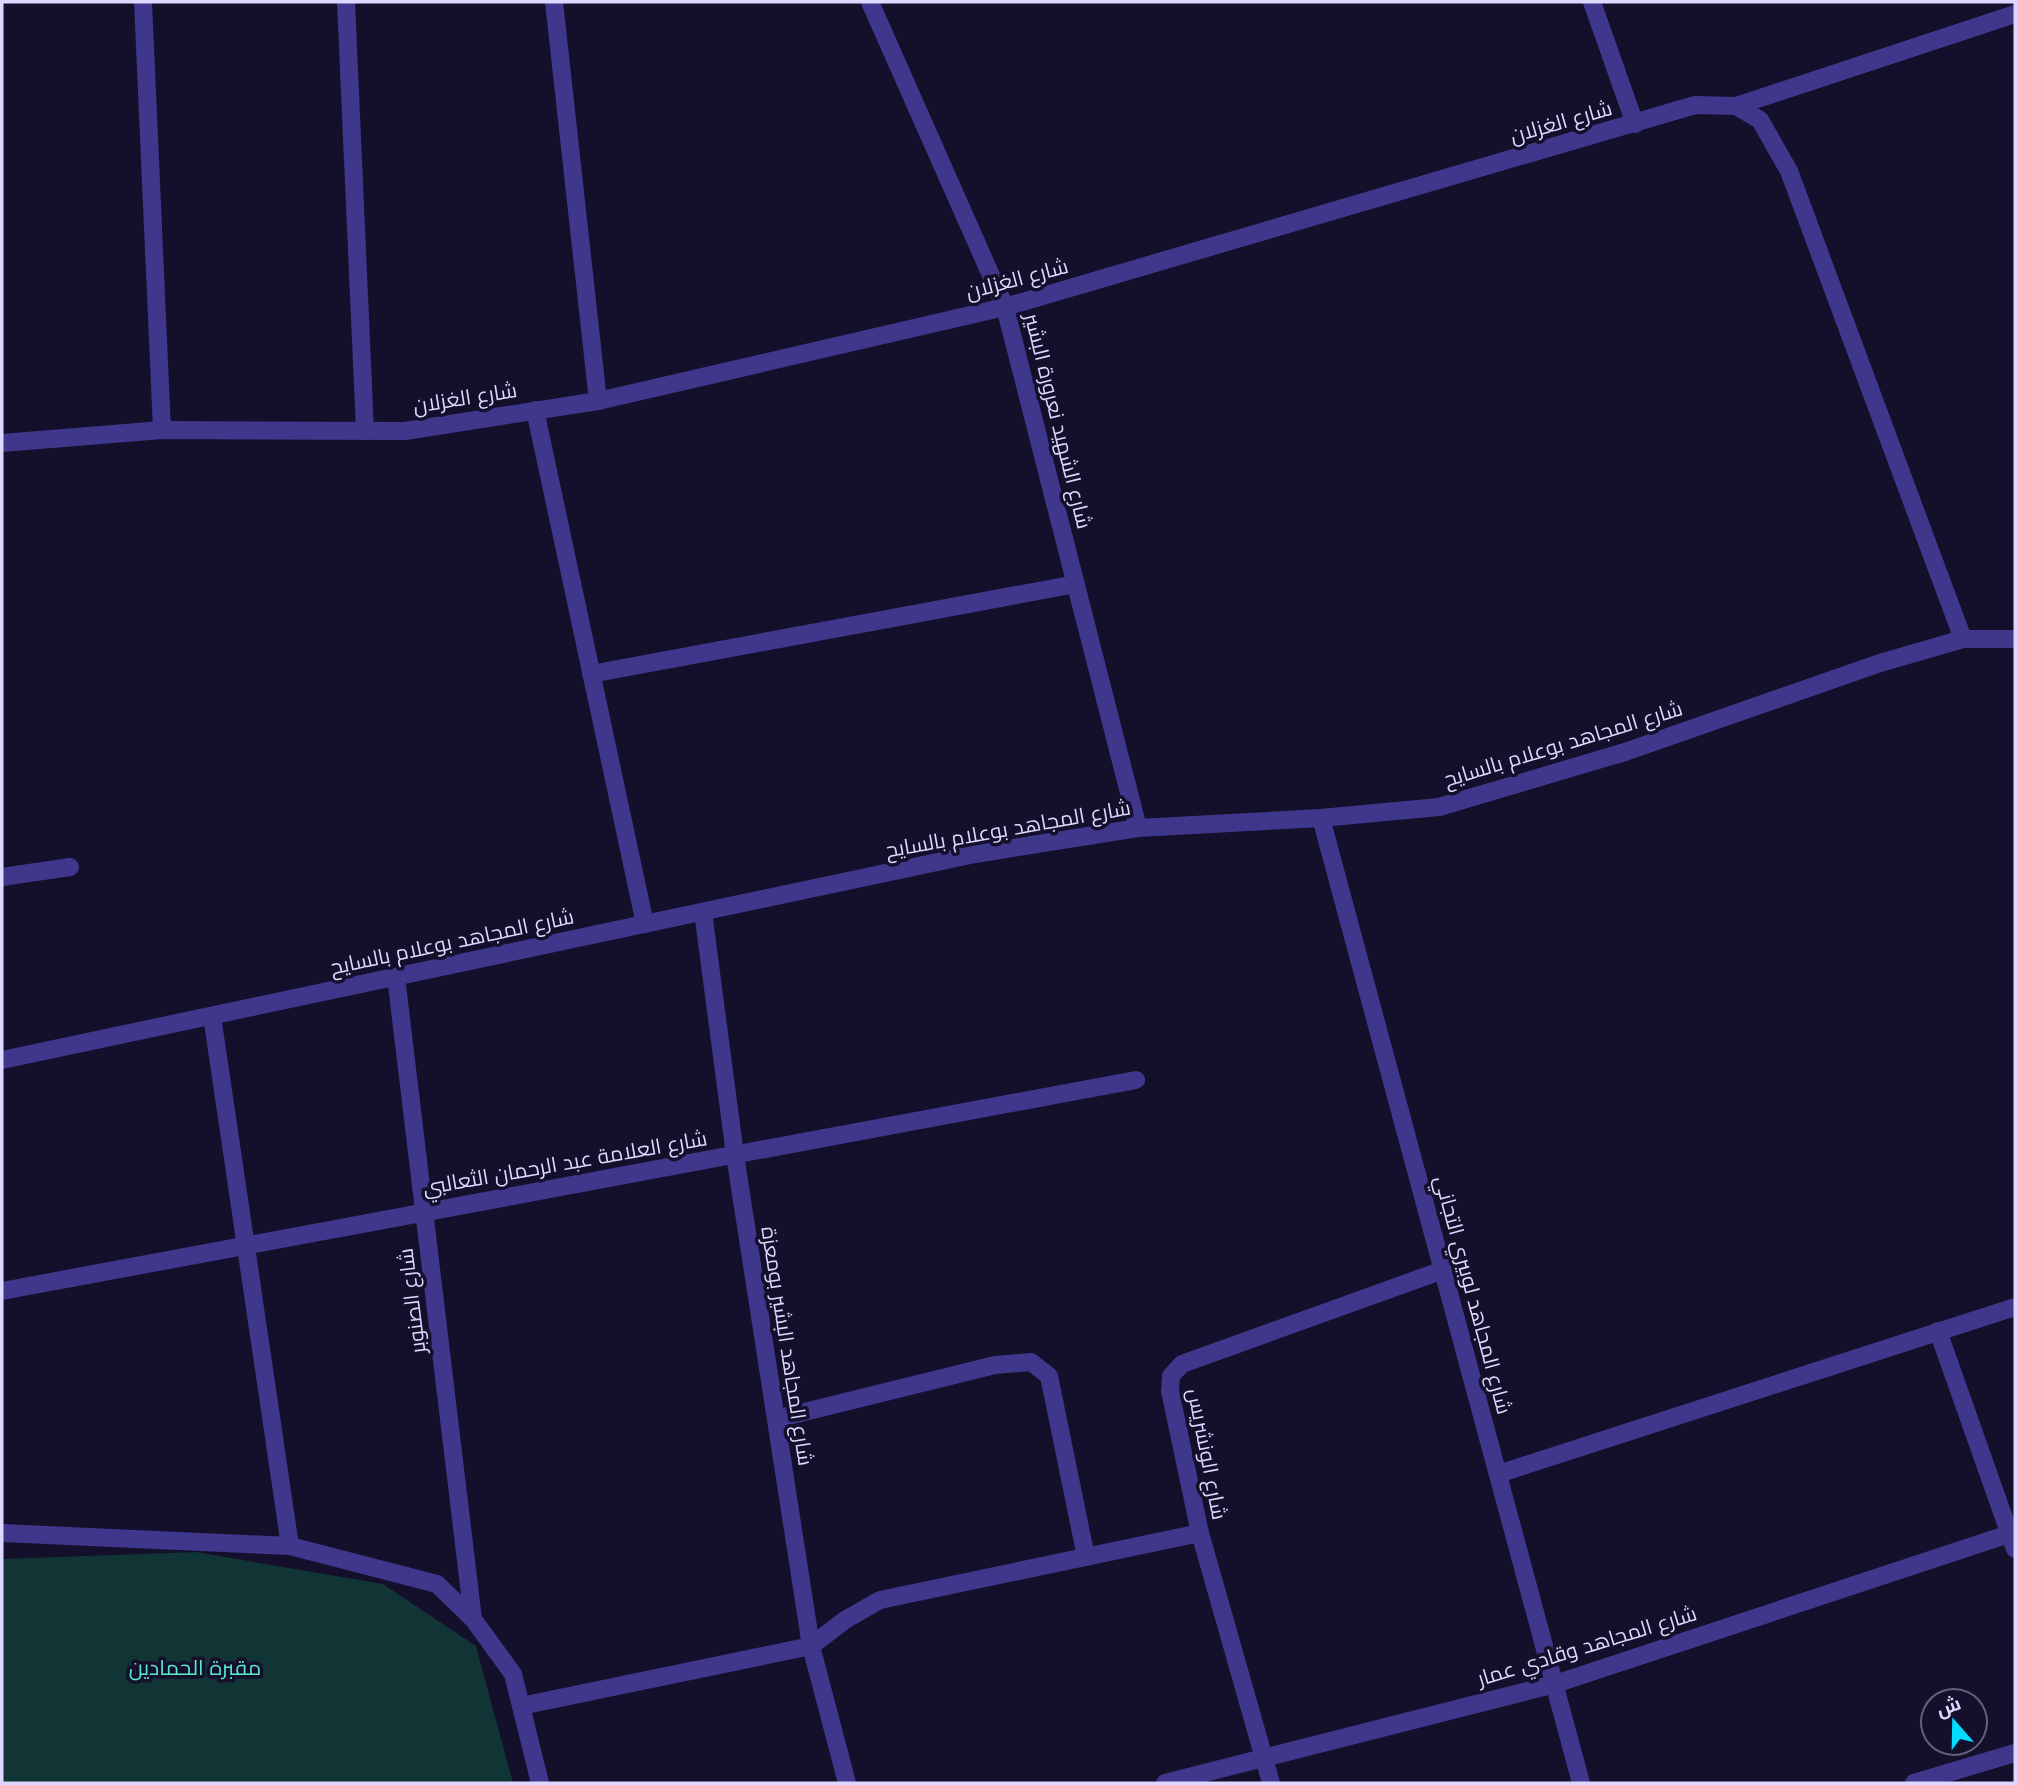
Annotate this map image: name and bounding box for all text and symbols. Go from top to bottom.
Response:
street label: شارع الغزلان [1507,96,1615,150]
street label: شارع الغزلان [963,254,1071,306]
street label: شارع الشهيد نعرورة البشير [1017,310,1096,532]
street label: شارع الغزلان [411,378,519,420]
street label: شارع المجاهد بوعلام بالسايح [1441,696,1686,794]
street label: شارع المجاهد بوعلام بالسايح [883,796,1133,864]
street label: شارع المجاهد بوعلام بالسايح [328,904,577,982]
street label: شارع العلامة عبد الرحمان الثعالبي [421,1126,710,1204]
street label: شارع المجاهد لوبيري التجاني [1426,1173,1516,1418]
street label: شارع المجاهد البشير بومعزة [754,1225,818,1468]
street label: شارع الصنوبر [394,1247,432,1356]
street label: شارع الونشريس [1181,1386,1231,1522]
street label: شارع المجاهد وقادي عمار [1473,1601,1701,1695]
park label: مقبرة الحمادين [129,1656,261,1681]
north arrow [1919,1687,1989,1757]
text: ش [1933,1692,1964,1721]

